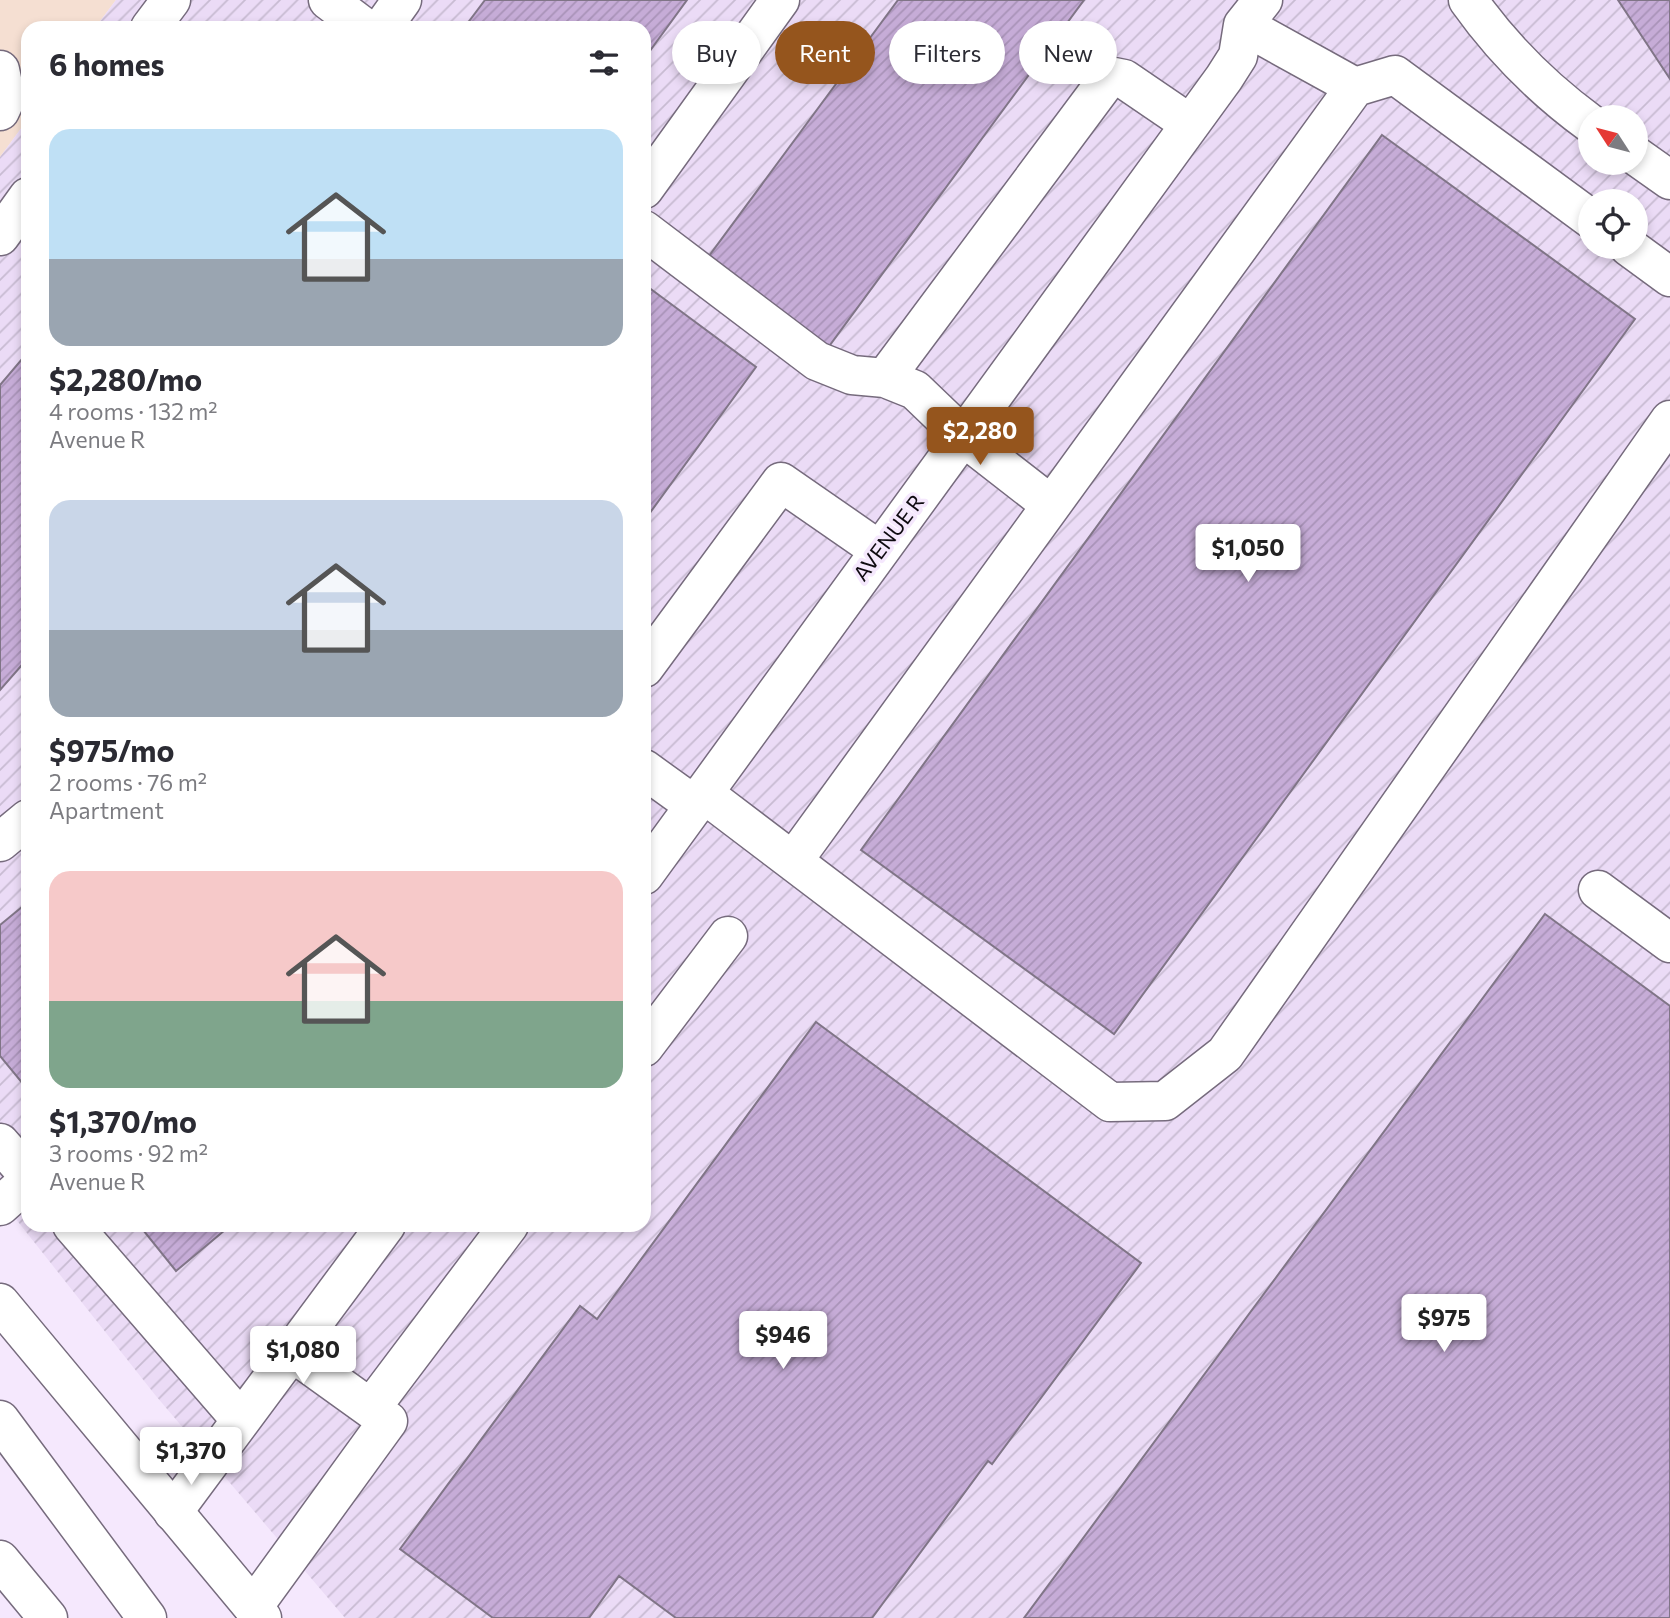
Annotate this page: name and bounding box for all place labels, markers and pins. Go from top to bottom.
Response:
pin: $2,280 [923,407,1037,467]
pin: $1,050 [1191,524,1305,584]
pin: $975 [1403,1294,1485,1354]
pin: $946 [742,1312,824,1371]
pin: $1,080 [246,1326,360,1386]
pin: $1,370 [134,1428,248,1487]

